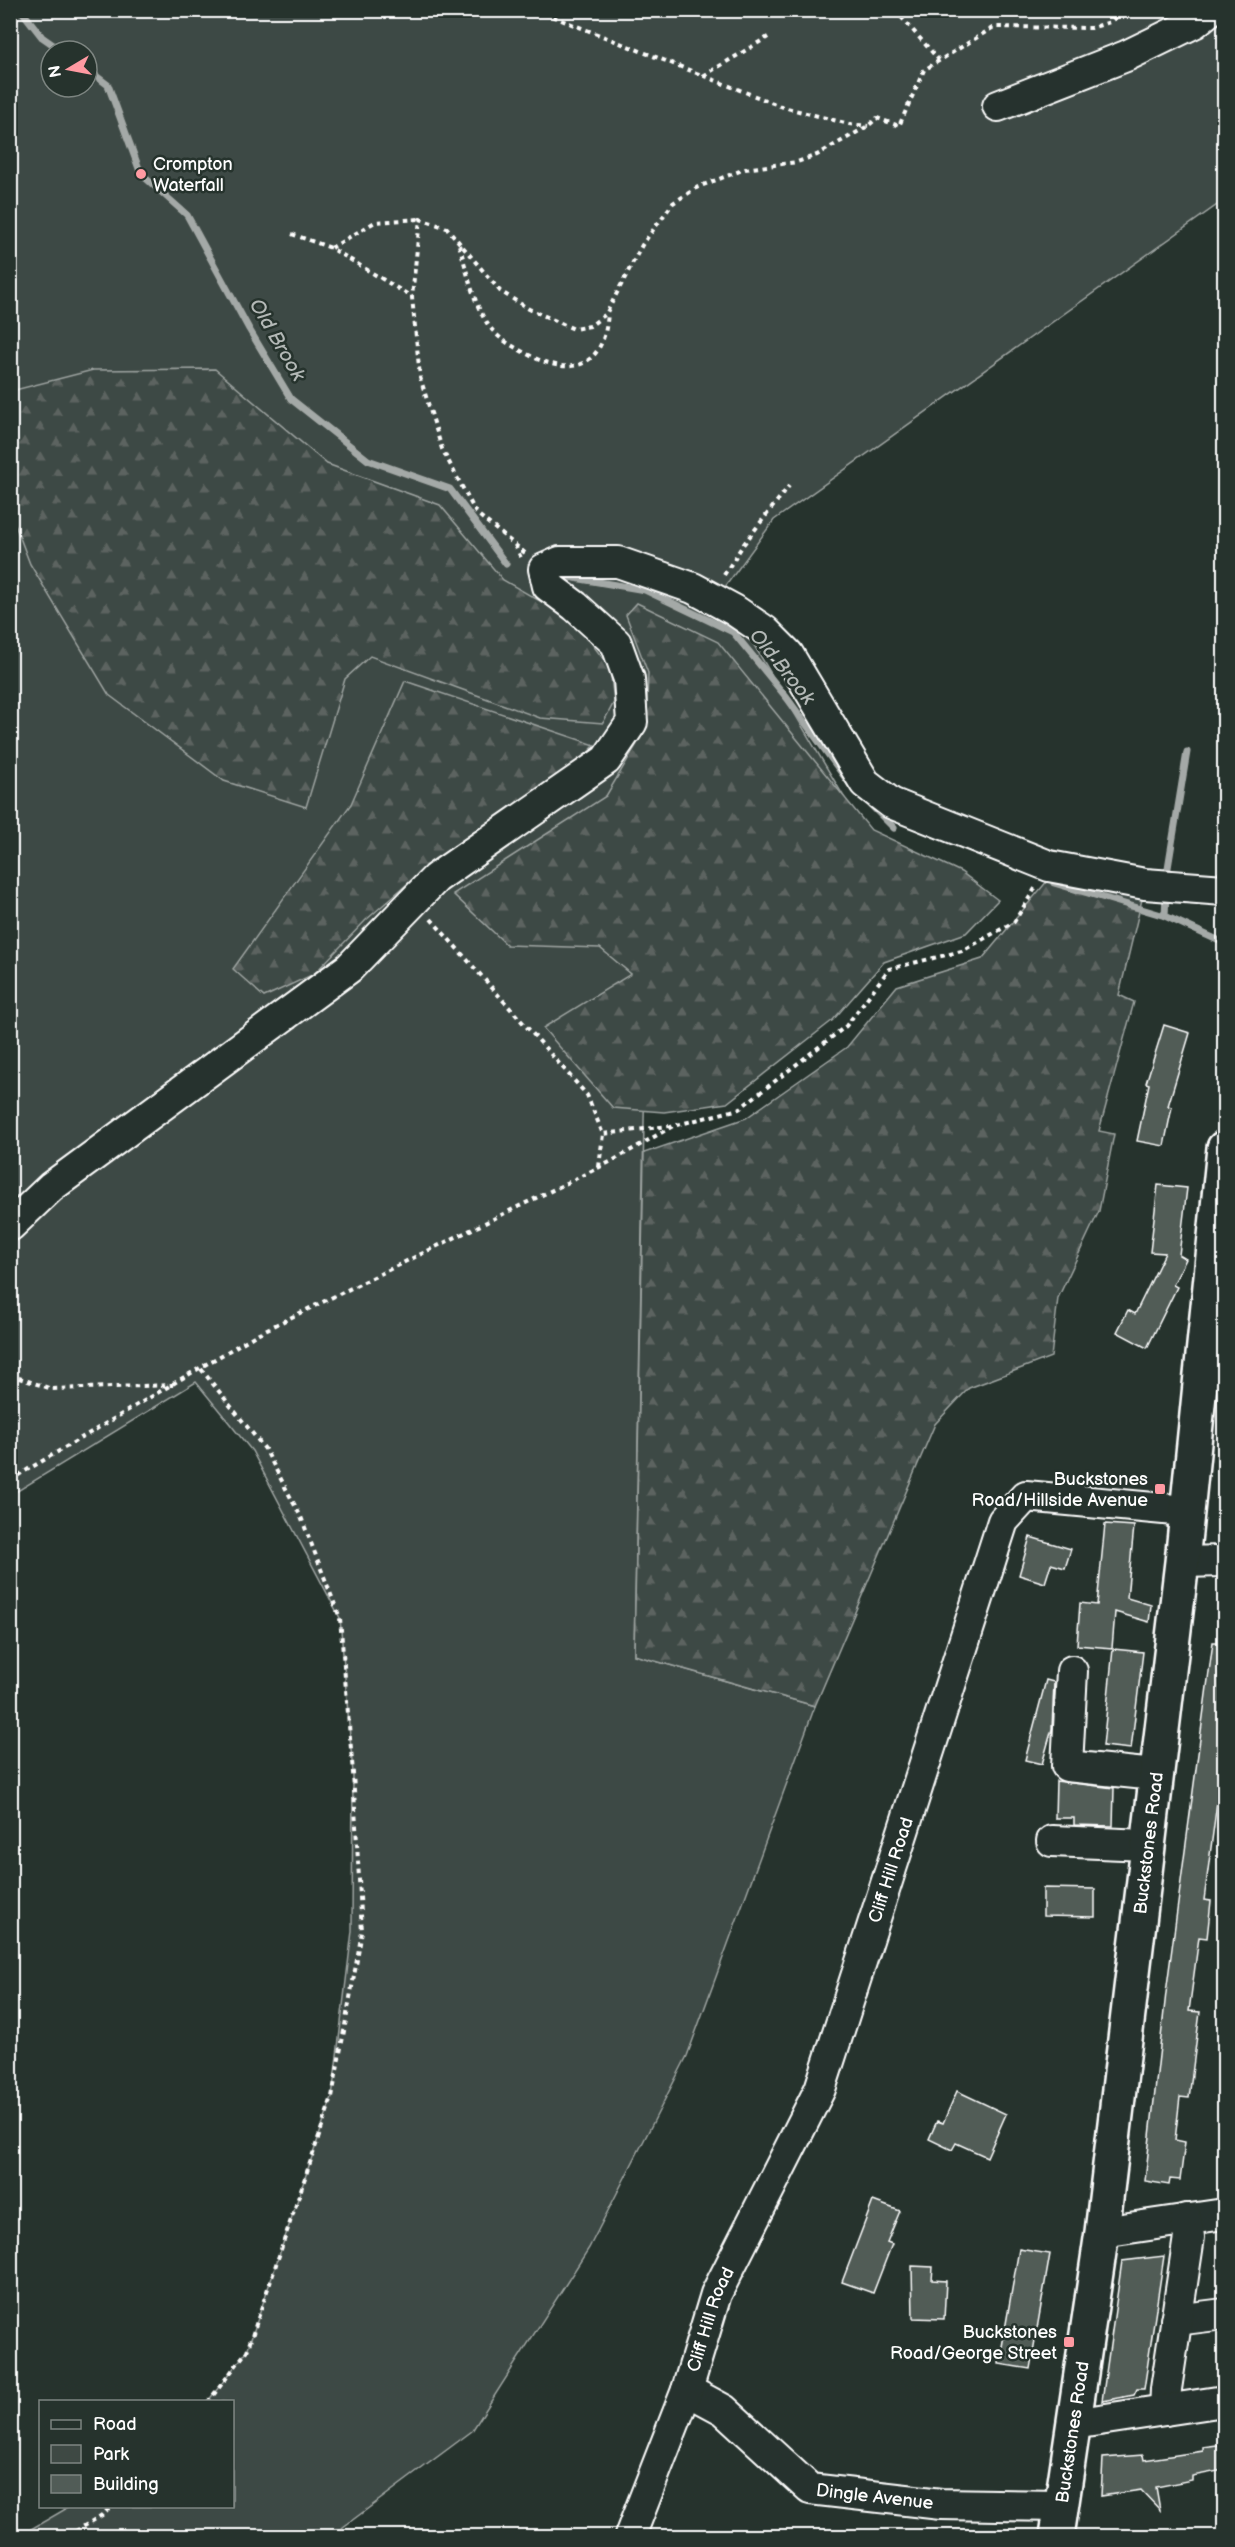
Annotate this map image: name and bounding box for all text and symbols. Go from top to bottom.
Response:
north arrow [39,39,99,99]
text: N [45,64,66,79]
place label: Crompton Waterfall [153,154,233,196]
marker: Crompton Waterfall [134,167,148,181]
water label: Old Brook [244,295,311,386]
water label: Old Brook [744,624,821,711]
place label: Buckstones Road/Hillside Avenue [972,1469,1148,1511]
marker: Buckstones Road/Hillside Avenue [1153,1482,1167,1496]
street label: Buckstones Road [1130,1771,1167,1915]
street label: Cliff Hill Road [864,1815,917,1925]
street label: Cliff Hill Road [683,2264,738,2374]
place label: Buckstones Road/George Street [890,2322,1057,2364]
marker: Buckstones Road/George Street [1062,2335,1076,2349]
street label: Buckstones Road [1052,2360,1093,2504]
legend [39,2400,234,2508]
text: Road [93,2414,137,2435]
text: Park [93,2444,129,2465]
text: Building [93,2474,159,2495]
street label: Dingle Avenue [815,2479,935,2514]

